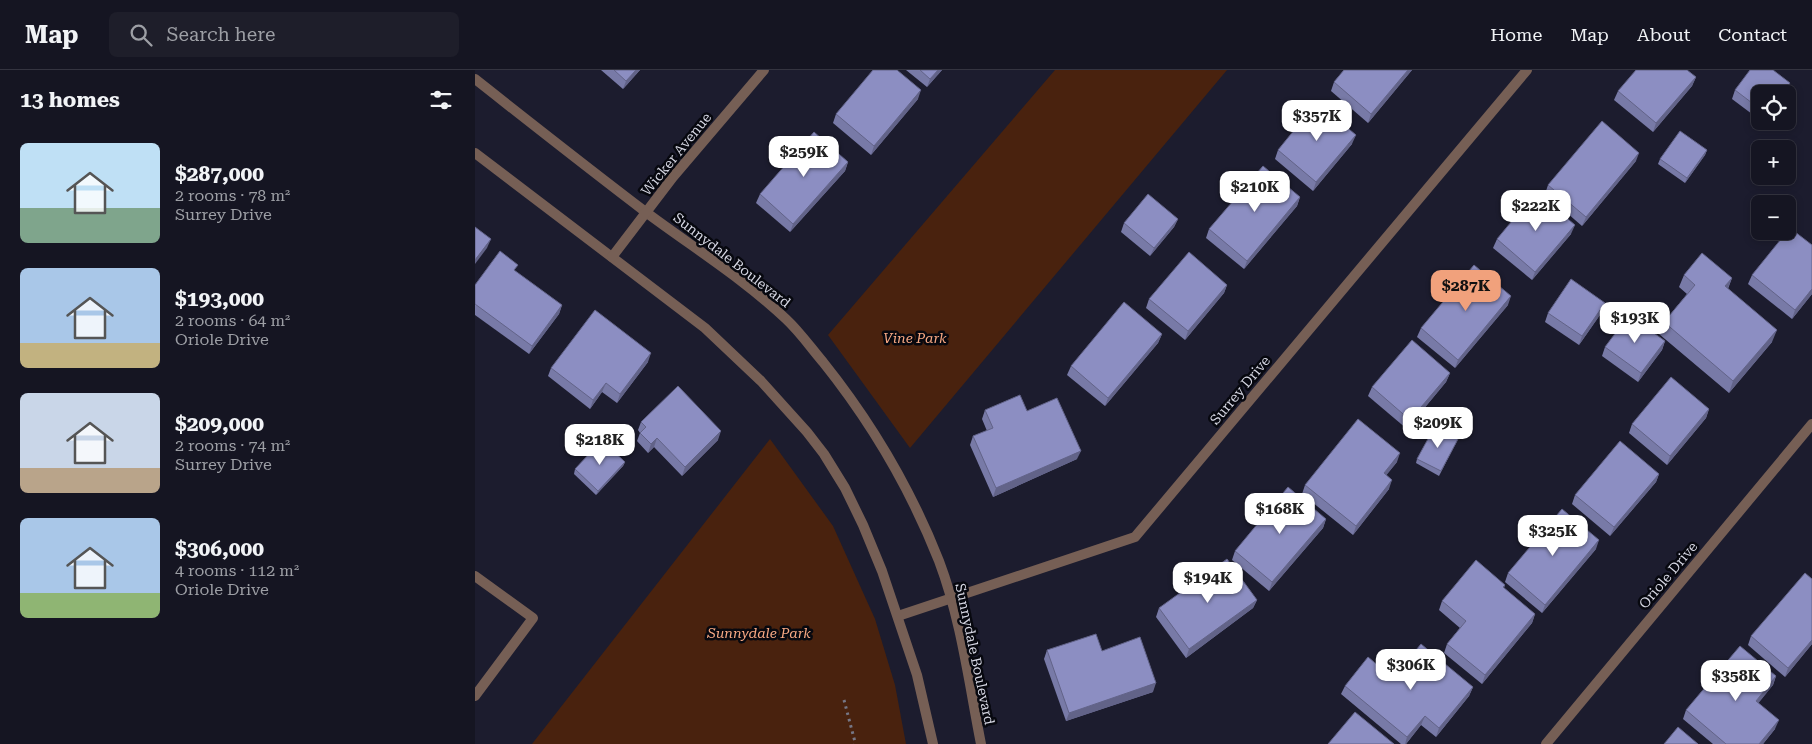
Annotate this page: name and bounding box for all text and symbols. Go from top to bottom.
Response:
search box [109,12,459,57]
text: Map [25,21,79,49]
icon: search [127,21,155,49]
text: Search here [167,23,275,46]
text: Home [1490,24,1542,45]
text: Map [1570,24,1609,45]
text: About [1637,24,1690,45]
text: Contact [1718,24,1787,45]
map controls [1751,85,1796,240]
button: locate [1751,85,1796,130]
icon: filters [427,86,455,114]
text: 13 homes [20,88,120,112]
pin: $357K [1282,100,1352,142]
text: $357K [1293,106,1341,125]
street label: Wicker Avenue [638,109,715,199]
pin: $259K [769,136,839,178]
button: + [1751,140,1796,185]
text: $259K [780,142,828,161]
text: $287,000 [175,162,264,186]
icon: home [60,163,120,223]
pin: $210K [1220,170,1290,213]
text: $210K [1231,177,1279,196]
text: 2 rooms · 78 m² [175,186,290,205]
pin: $222K [1501,190,1571,232]
button: − [1751,195,1796,240]
text: $222K [1512,196,1560,215]
text: Surrey Drive [175,205,272,224]
street label: Sunnydale Boulevard [670,209,794,311]
pin: $287K [1431,270,1501,312]
text: $287K [1442,276,1490,295]
text: $193,000 [175,287,264,311]
icon: home [60,288,120,348]
pin: $193K [1600,302,1670,344]
text: $193K [1611,308,1659,327]
text: 2 rooms · 64 m² [175,311,290,330]
text: Oriole Drive [175,330,269,349]
park label: Vine Park [883,330,947,346]
street label: Surrey Drive [1207,352,1274,428]
pin: $209K [1403,406,1473,449]
text: $209,000 [175,412,264,436]
icon: home [60,413,120,473]
text: $209K [1414,413,1462,432]
pin: $218K [565,424,635,466]
text: $218K [576,430,624,449]
text: 2 rooms · 74 m² [175,436,290,455]
text: Surrey Drive [175,455,272,474]
pin: $168K [1245,492,1315,535]
text: $168K [1256,499,1304,518]
pin: $325K [1518,514,1588,557]
text: $325K [1529,521,1577,540]
text: $306,000 [175,537,264,561]
icon: home [60,538,120,598]
street label: Oriole Drive [1636,538,1701,612]
text: 4 rooms · 112 m² [175,561,299,580]
pin: $194K [1173,562,1243,604]
text: $194K [1184,568,1232,587]
text: Oriole Drive [175,580,269,599]
street label: Sunnydale Boulevard [952,582,998,726]
park label: Sunnydale Park [706,625,811,641]
pin: $306K [1376,648,1446,691]
text: $306K [1387,655,1435,674]
pin: $358K [1701,660,1771,702]
text: $358K [1712,666,1760,685]

